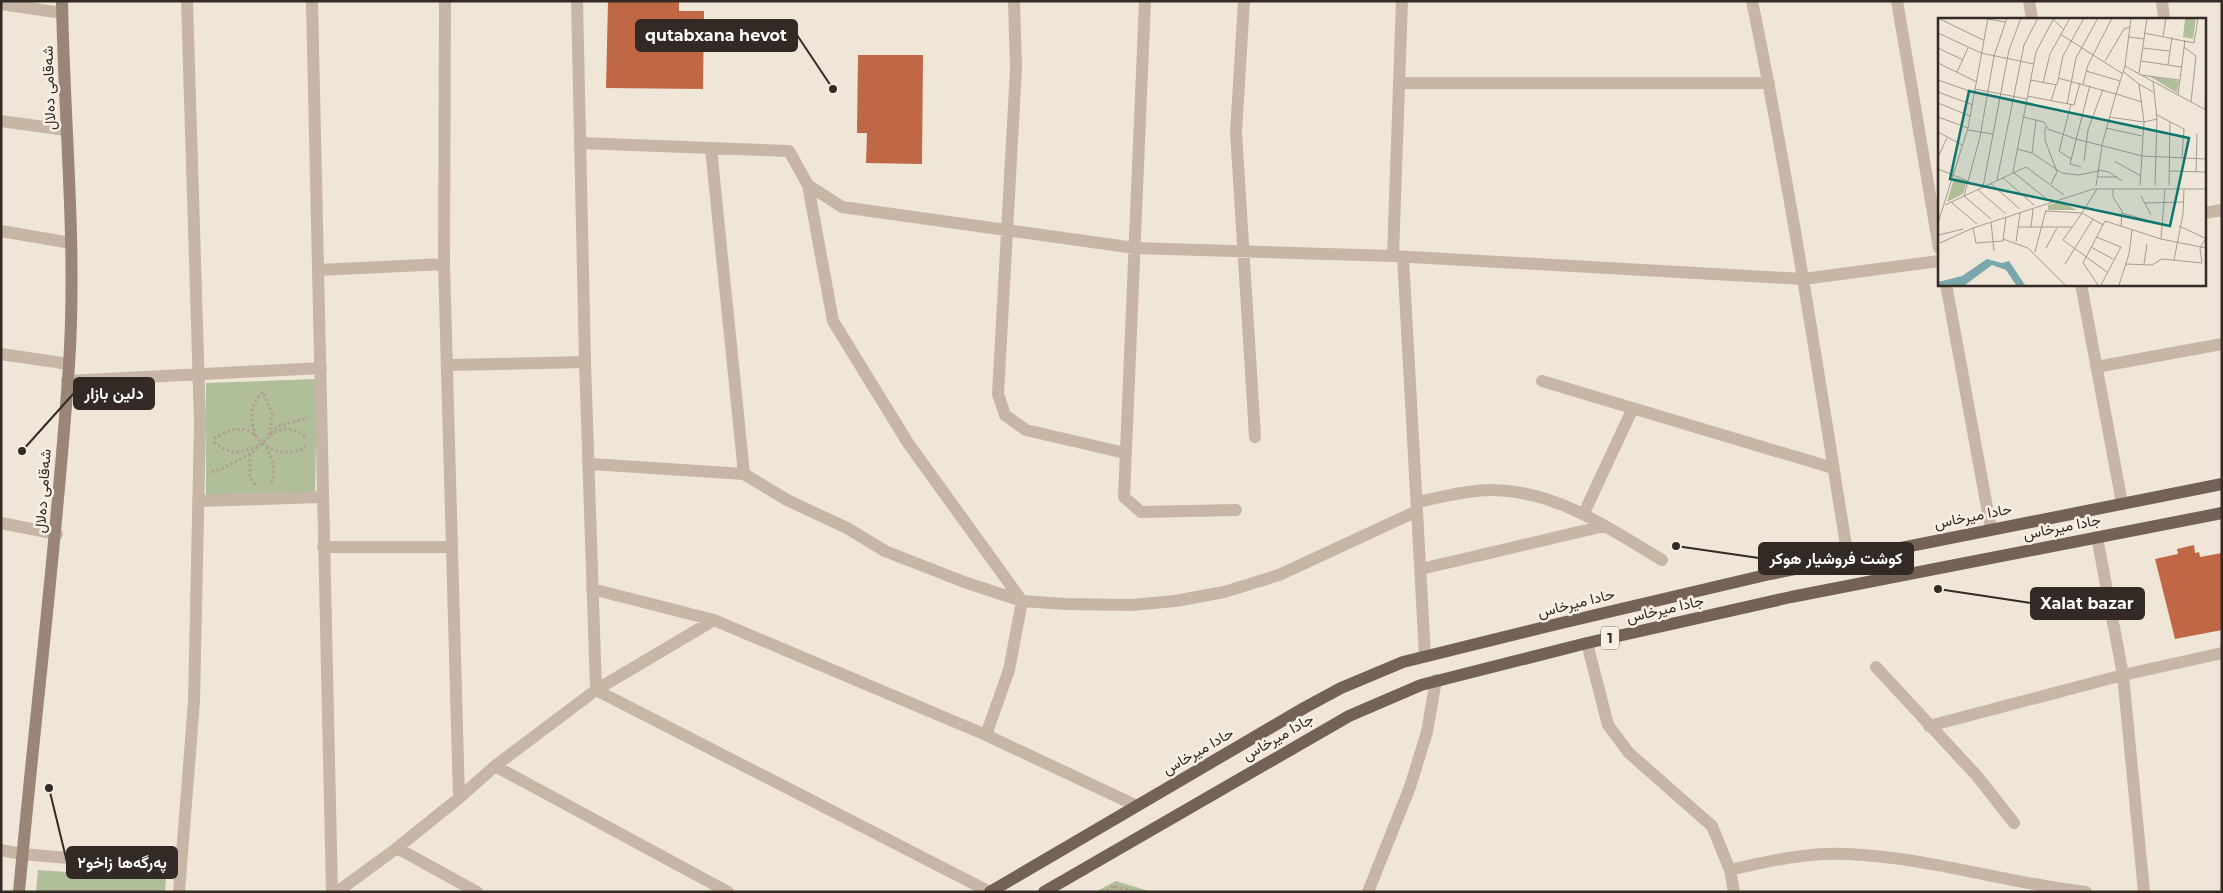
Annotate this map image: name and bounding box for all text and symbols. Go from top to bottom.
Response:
inset map [1938,18,2206,285]
callout: qutabxana hevot [636,20,797,51]
text: qutabxana hevot [645,26,787,45]
street label: شەقامی دەلال [38,45,60,131]
callout: دلين بازار [74,378,154,409]
text: دلين بازار [83,384,144,404]
street label: شەقامی دەلال [30,448,56,534]
street label: حادا ميرخاس [1932,499,2014,533]
street label: جادا ميرخاس [2021,510,2103,544]
callout: كوشت فروشيار هوكر [1759,543,1913,574]
text: كوشت فروشيار هوكر [1768,549,1903,569]
street label: حادا ميرخاس [1535,584,1617,622]
callout: Xalat bazar [2031,588,2144,619]
street label: جادا ميرخاس [1624,590,1706,628]
text: Xalat bazar [2040,594,2134,613]
road number: 1 [1601,626,1619,650]
street label: جادا ميرخاس [1239,709,1317,765]
street label: حادا ميرخاس [1159,723,1237,779]
callout: پەرگەها زاخو۲ [67,847,177,878]
text: پەرگەها زاخو۲ [77,853,167,874]

